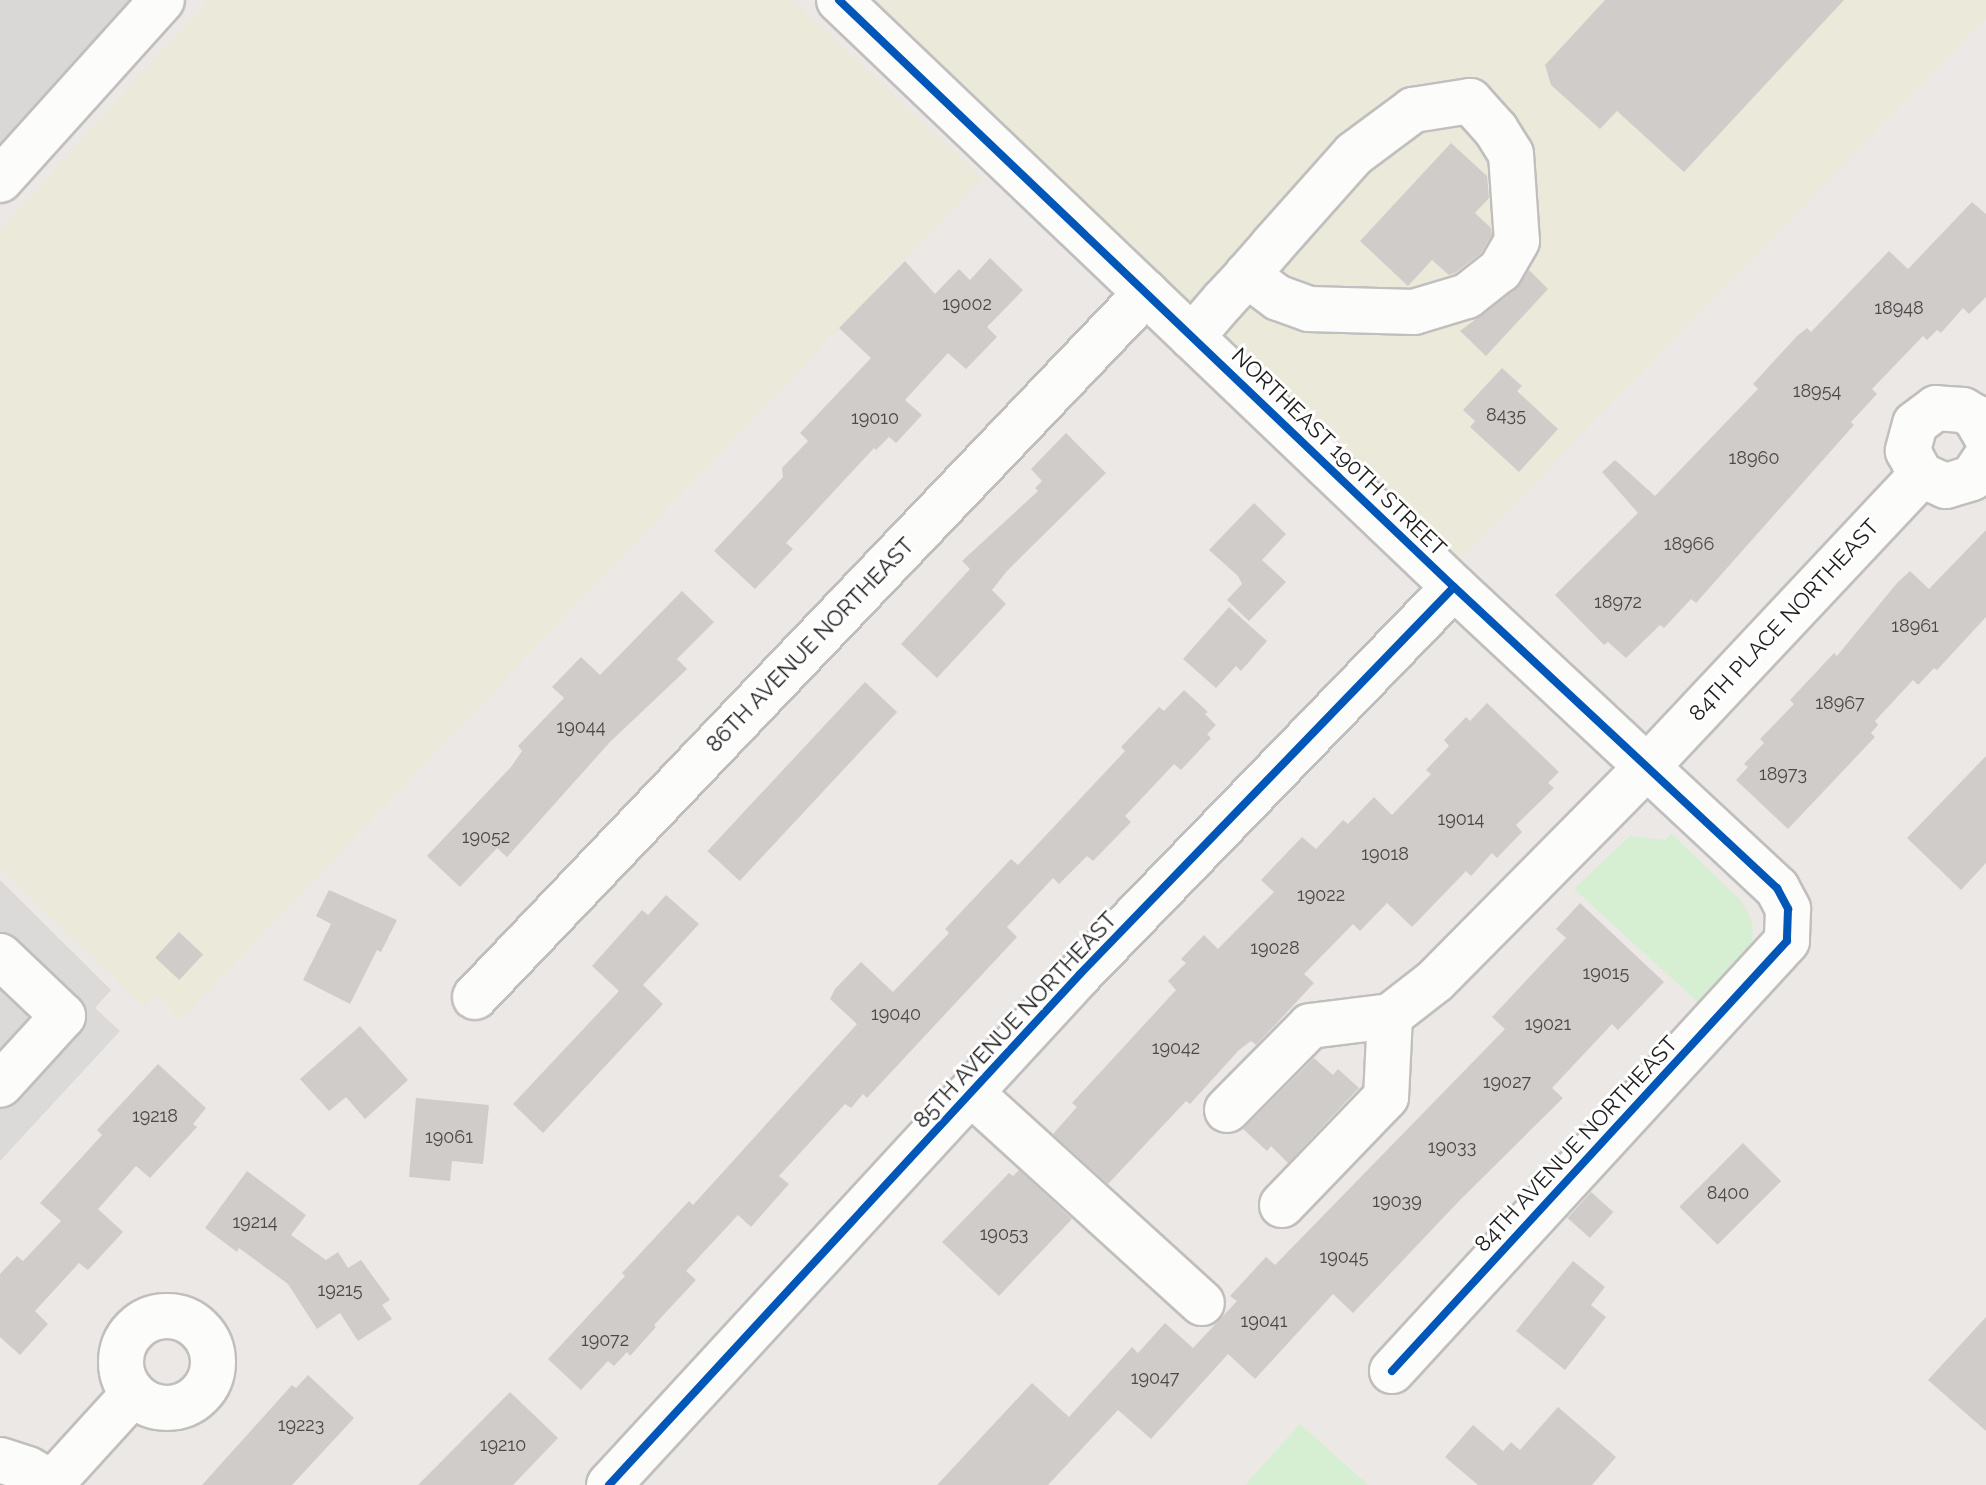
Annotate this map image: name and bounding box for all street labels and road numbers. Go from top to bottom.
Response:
street label: NORTHEAST 190TH STREET [1226,342,1452,562]
street label: 84TH PLACE NORTHEAST [1684,514,1884,726]
street label: 86TH AVENUE NORTHEAST [700,532,920,758]
street label: 85TH AVENUE NORTHEAST [908,906,1122,1134]
street label: 84TH AVENUE NORTHEAST [1469,1030,1683,1258]

